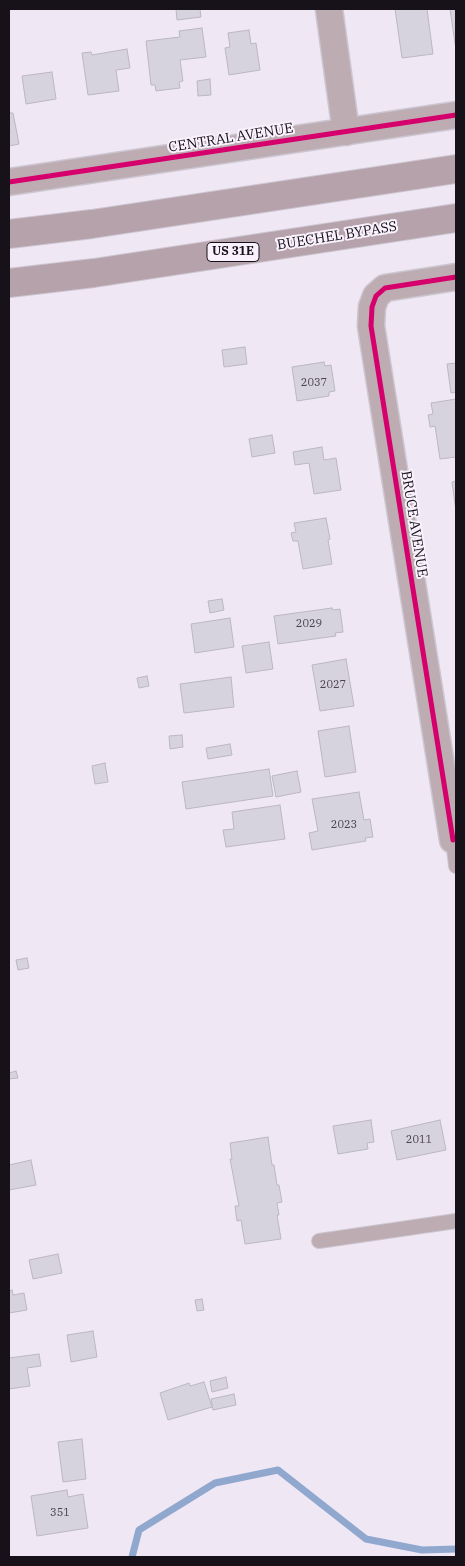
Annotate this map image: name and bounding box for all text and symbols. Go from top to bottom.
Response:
street label: CENTRAL AVENUE [167,120,295,156]
street label: BUECHEL BYPASS [276,218,398,254]
road number: US 31E [207,242,259,262]
house number: 2037 [301,376,327,390]
street label: BRUCE AVENUE [397,470,431,578]
house number: 2029 [296,617,322,631]
house number: 2027 [320,678,346,692]
house number: 2023 [331,818,357,832]
house number: 2011 [406,1133,432,1147]
house number: 351 [50,1506,70,1520]

